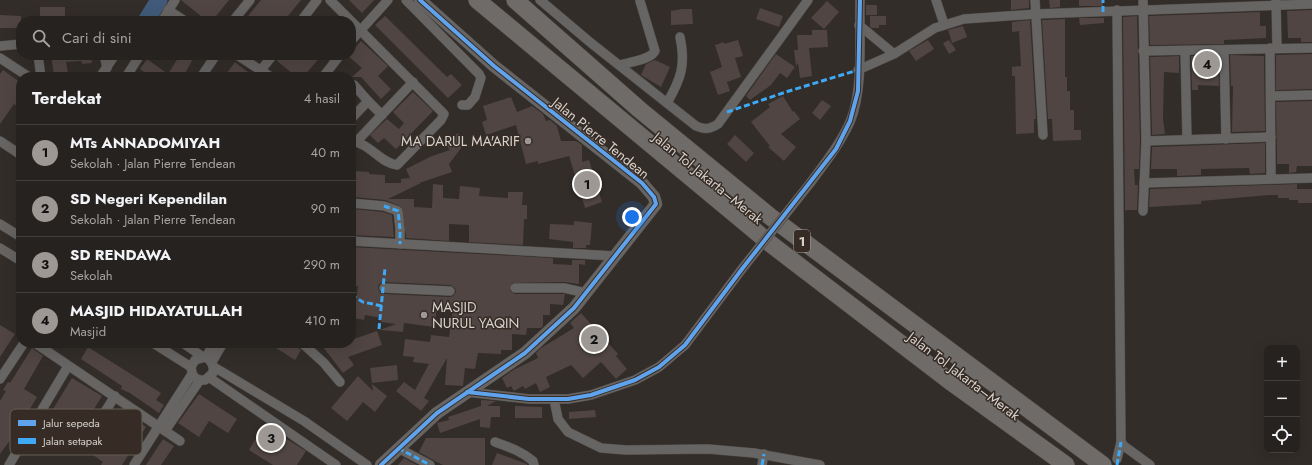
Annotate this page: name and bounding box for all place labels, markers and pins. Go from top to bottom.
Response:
pin: 4 [1194,49,1220,79]
place label: MA DARUL MA'ARIF [401,131,520,151]
marker: MA DARUL MA'ARIF [523,136,533,146]
pin: 1 [574,169,600,199]
place label: MASJID NURUL YAQIN [432,297,519,333]
marker: MASJID NURUL YAQIN [419,310,429,320]
pin: 2 [581,324,607,354]
pin: 3 [258,423,284,453]

